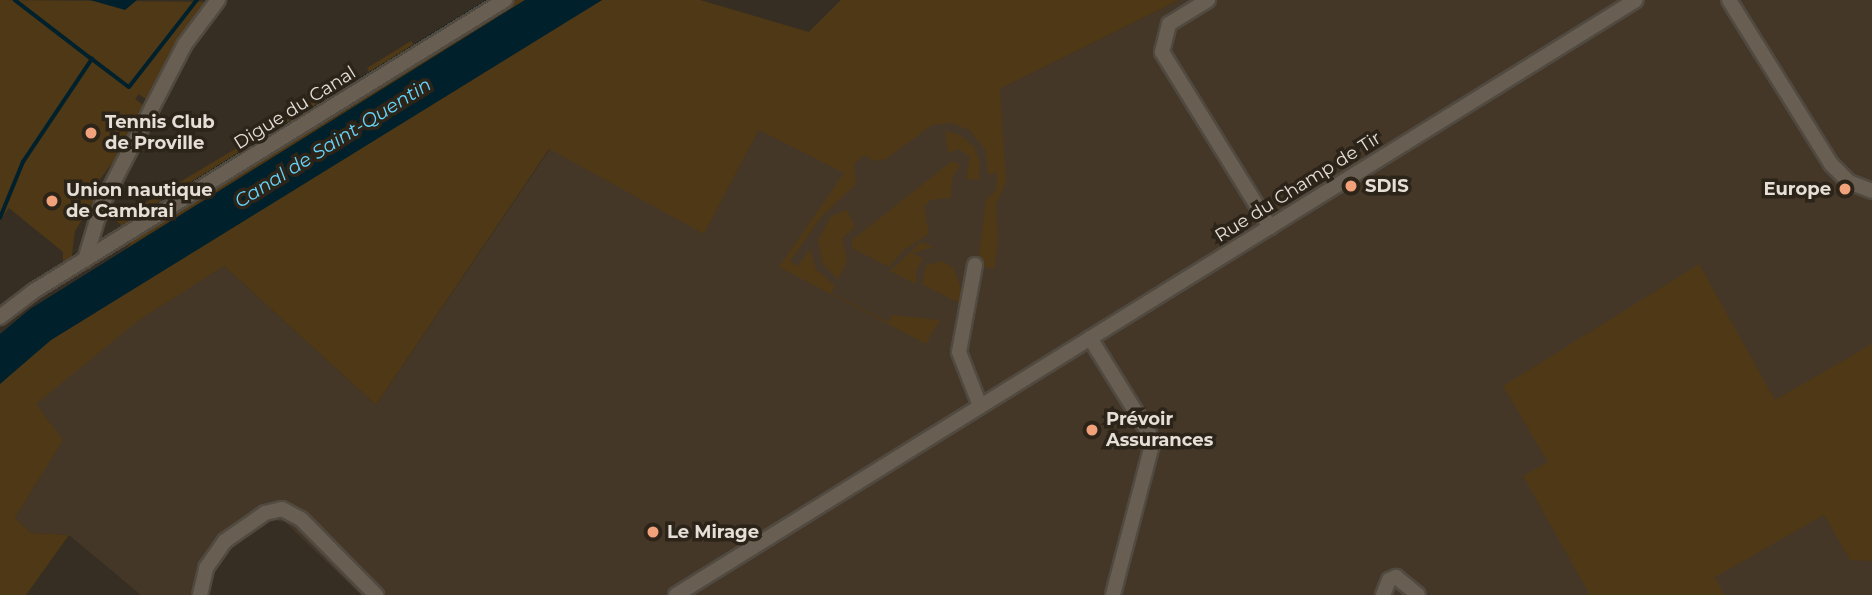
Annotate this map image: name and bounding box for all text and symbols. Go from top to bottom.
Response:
street label: Digue du Canal [230,62,360,154]
water label: Canal de Saint-Quentin [231,73,435,213]
place label: Tennis Club de Proville [105,112,215,154]
marker: Tennis Club de Proville [83,125,99,141]
street label: Rue du Champ de Tir [1211,127,1385,247]
place label: SDIS [1365,175,1409,197]
marker: SDIS [1343,178,1359,194]
place label: Europe [1763,178,1831,200]
place label: Union nautique de Cambrai [66,180,213,222]
marker: Europe [1837,181,1853,197]
marker: Union nautique de Cambrai [44,193,60,209]
place label: Prévoir Assurances [1106,409,1213,452]
marker: Prévoir Assurances [1084,422,1100,438]
place label: Le Mirage [667,521,759,543]
marker: Le Mirage [645,524,661,540]

